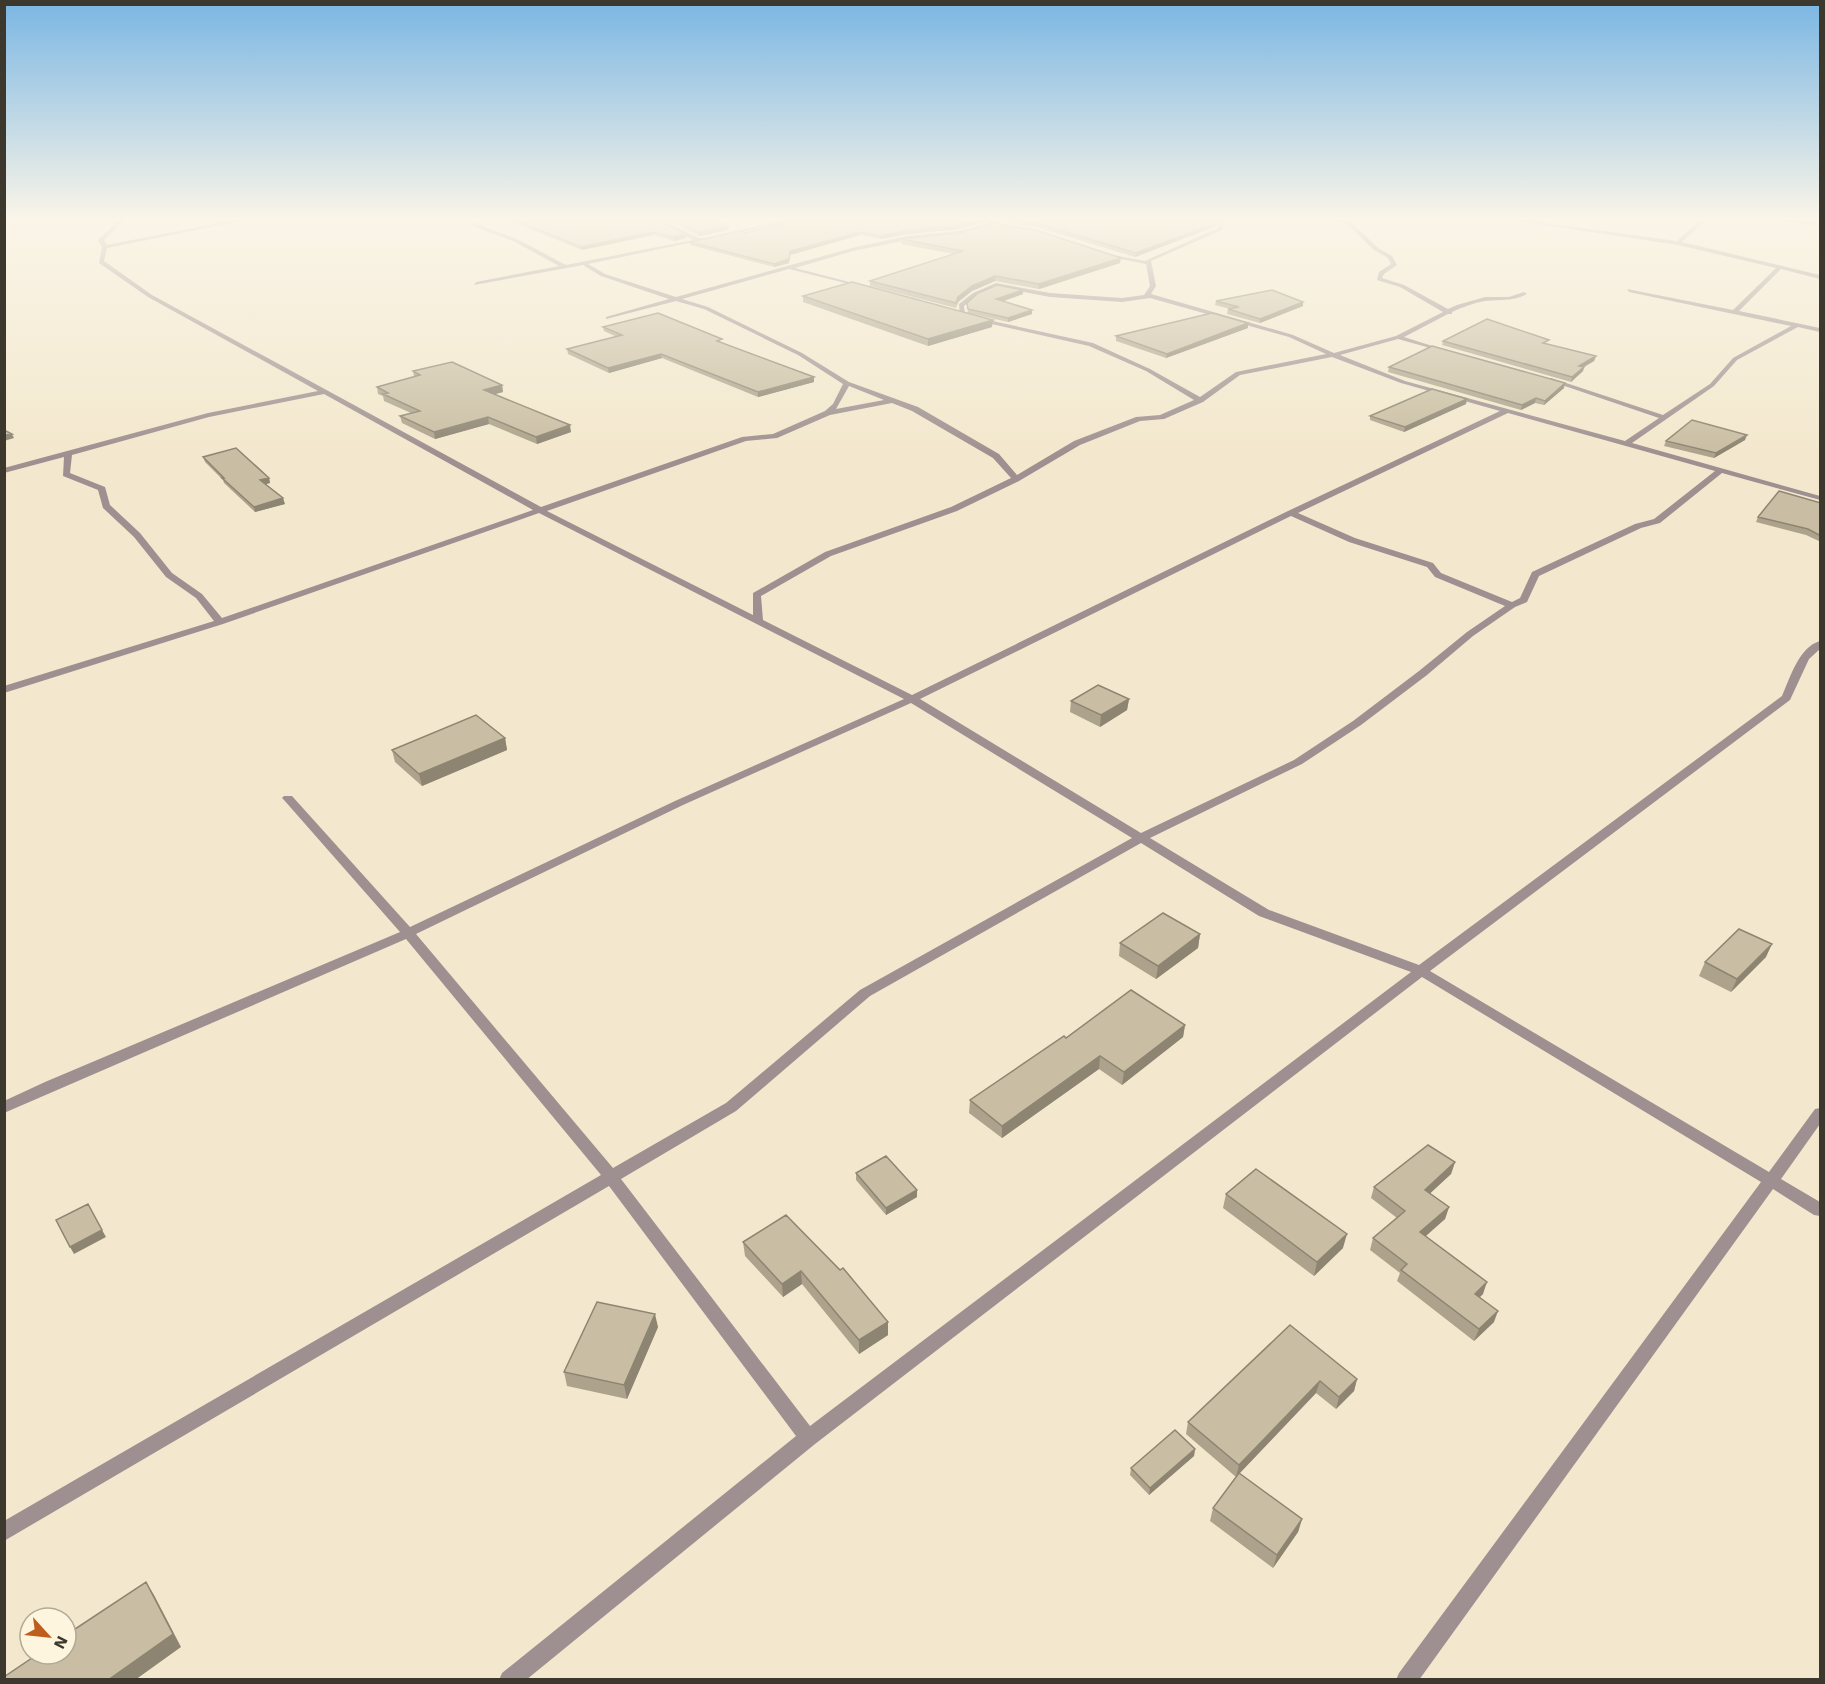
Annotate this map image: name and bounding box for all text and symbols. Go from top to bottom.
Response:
north arrow [18,1606,78,1666]
text: N [50,1633,72,1652]

